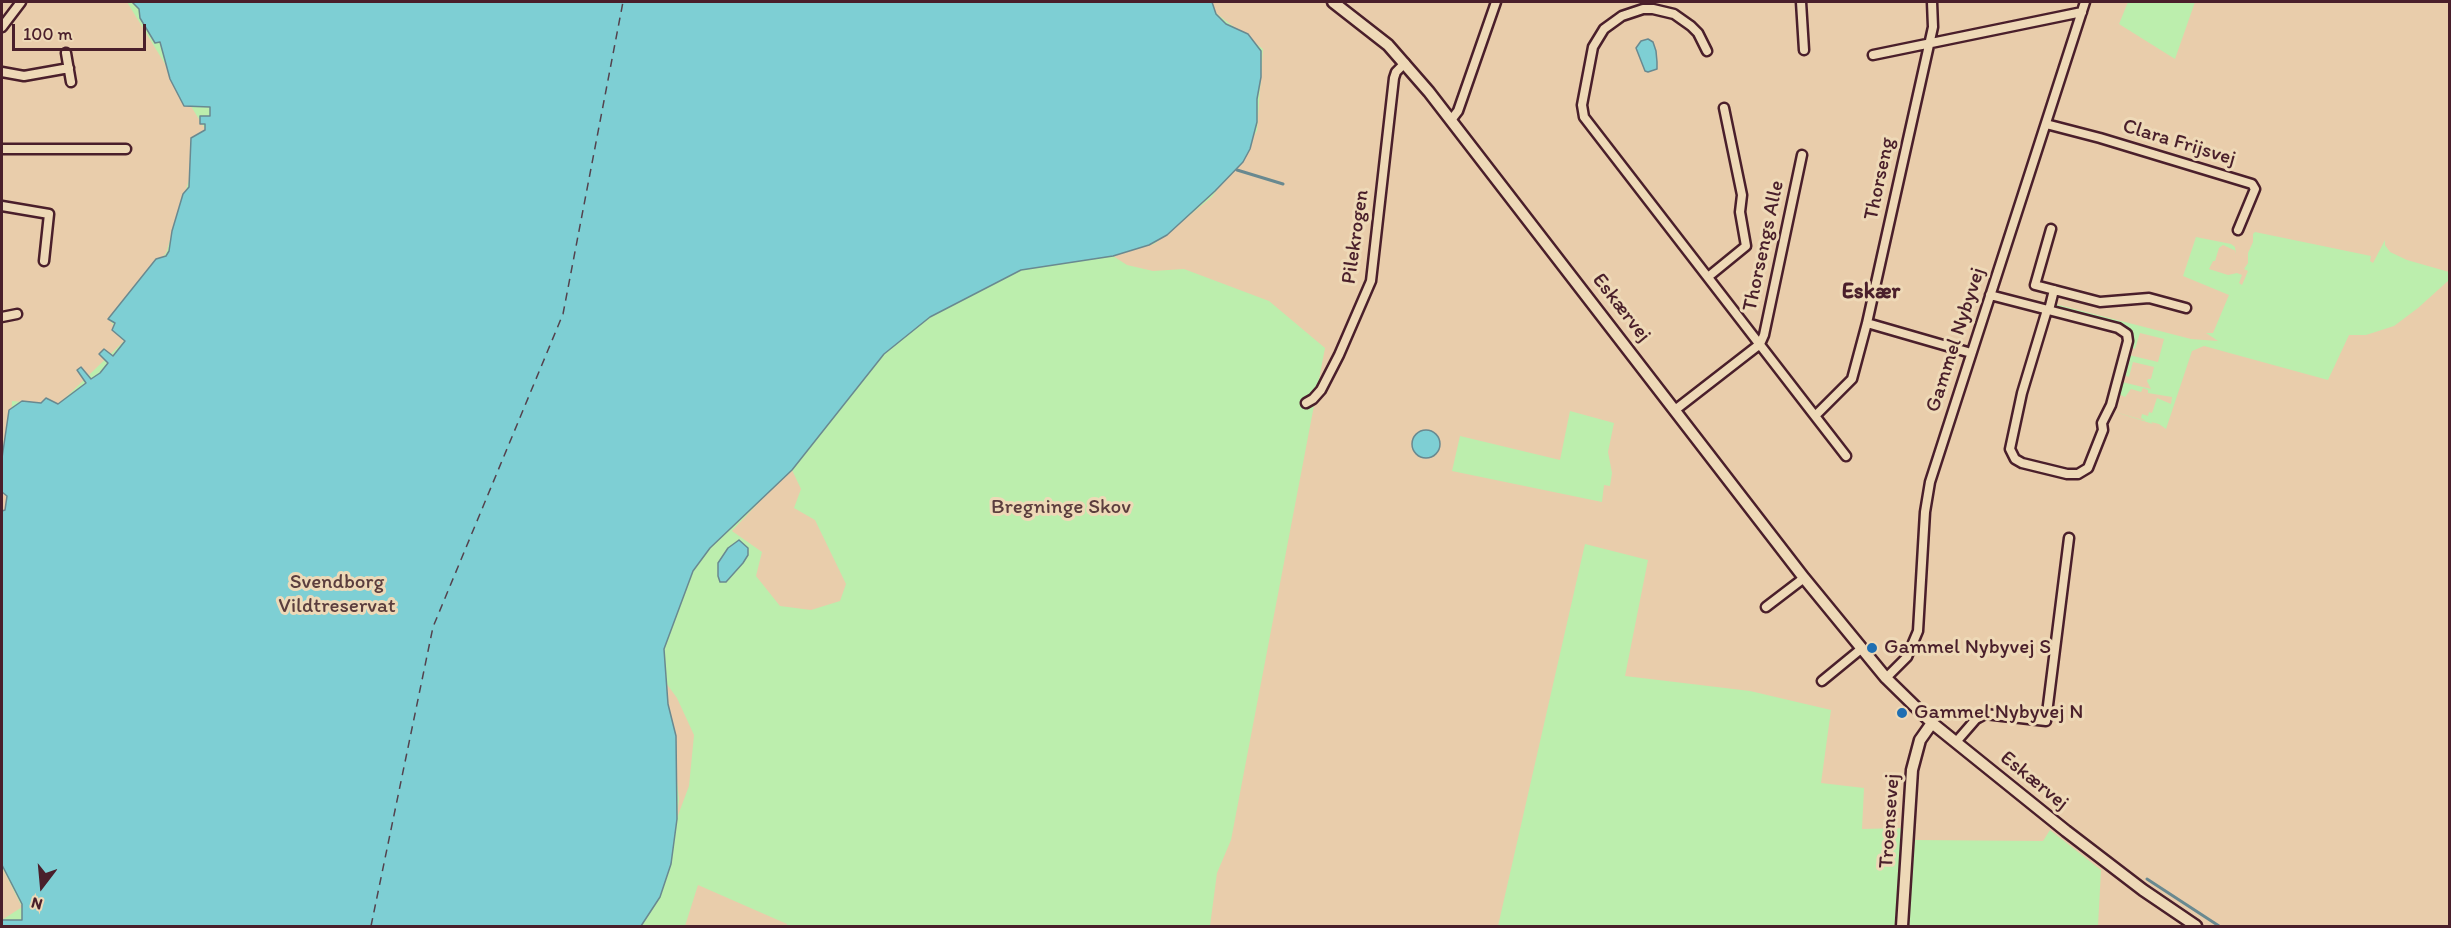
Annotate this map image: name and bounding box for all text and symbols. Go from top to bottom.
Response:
scale bar [15,12,148,50]
text: 100 m [23,23,73,45]
street label: Clara Frijsvej [2119,114,2239,172]
street label: Thorseng [1859,135,1901,223]
street label: Thorsengs Alle [1738,178,1790,314]
street label: Pilekrogen [1337,188,1375,286]
street label: Gammel Nybyvej [1921,265,1991,415]
street label: Eskærvej [1586,268,1656,348]
district label: Eskær [1842,279,1900,305]
park label: Bregninge Skov [991,495,1131,521]
park label: Svendborg Vildtreservat [278,570,396,620]
place label: Gammel Nybyvej S [1884,635,2051,661]
marker: Gammel Nybyvej S [1865,641,1879,655]
place label: Gammel Nybyvej N [1914,700,2083,726]
marker: Gammel Nybyvej N [1895,706,1909,720]
street label: Eskærvej [1995,746,2073,816]
street label: Troensevej [1874,773,1906,869]
north arrow [12,856,72,916]
text: N [29,893,45,914]

